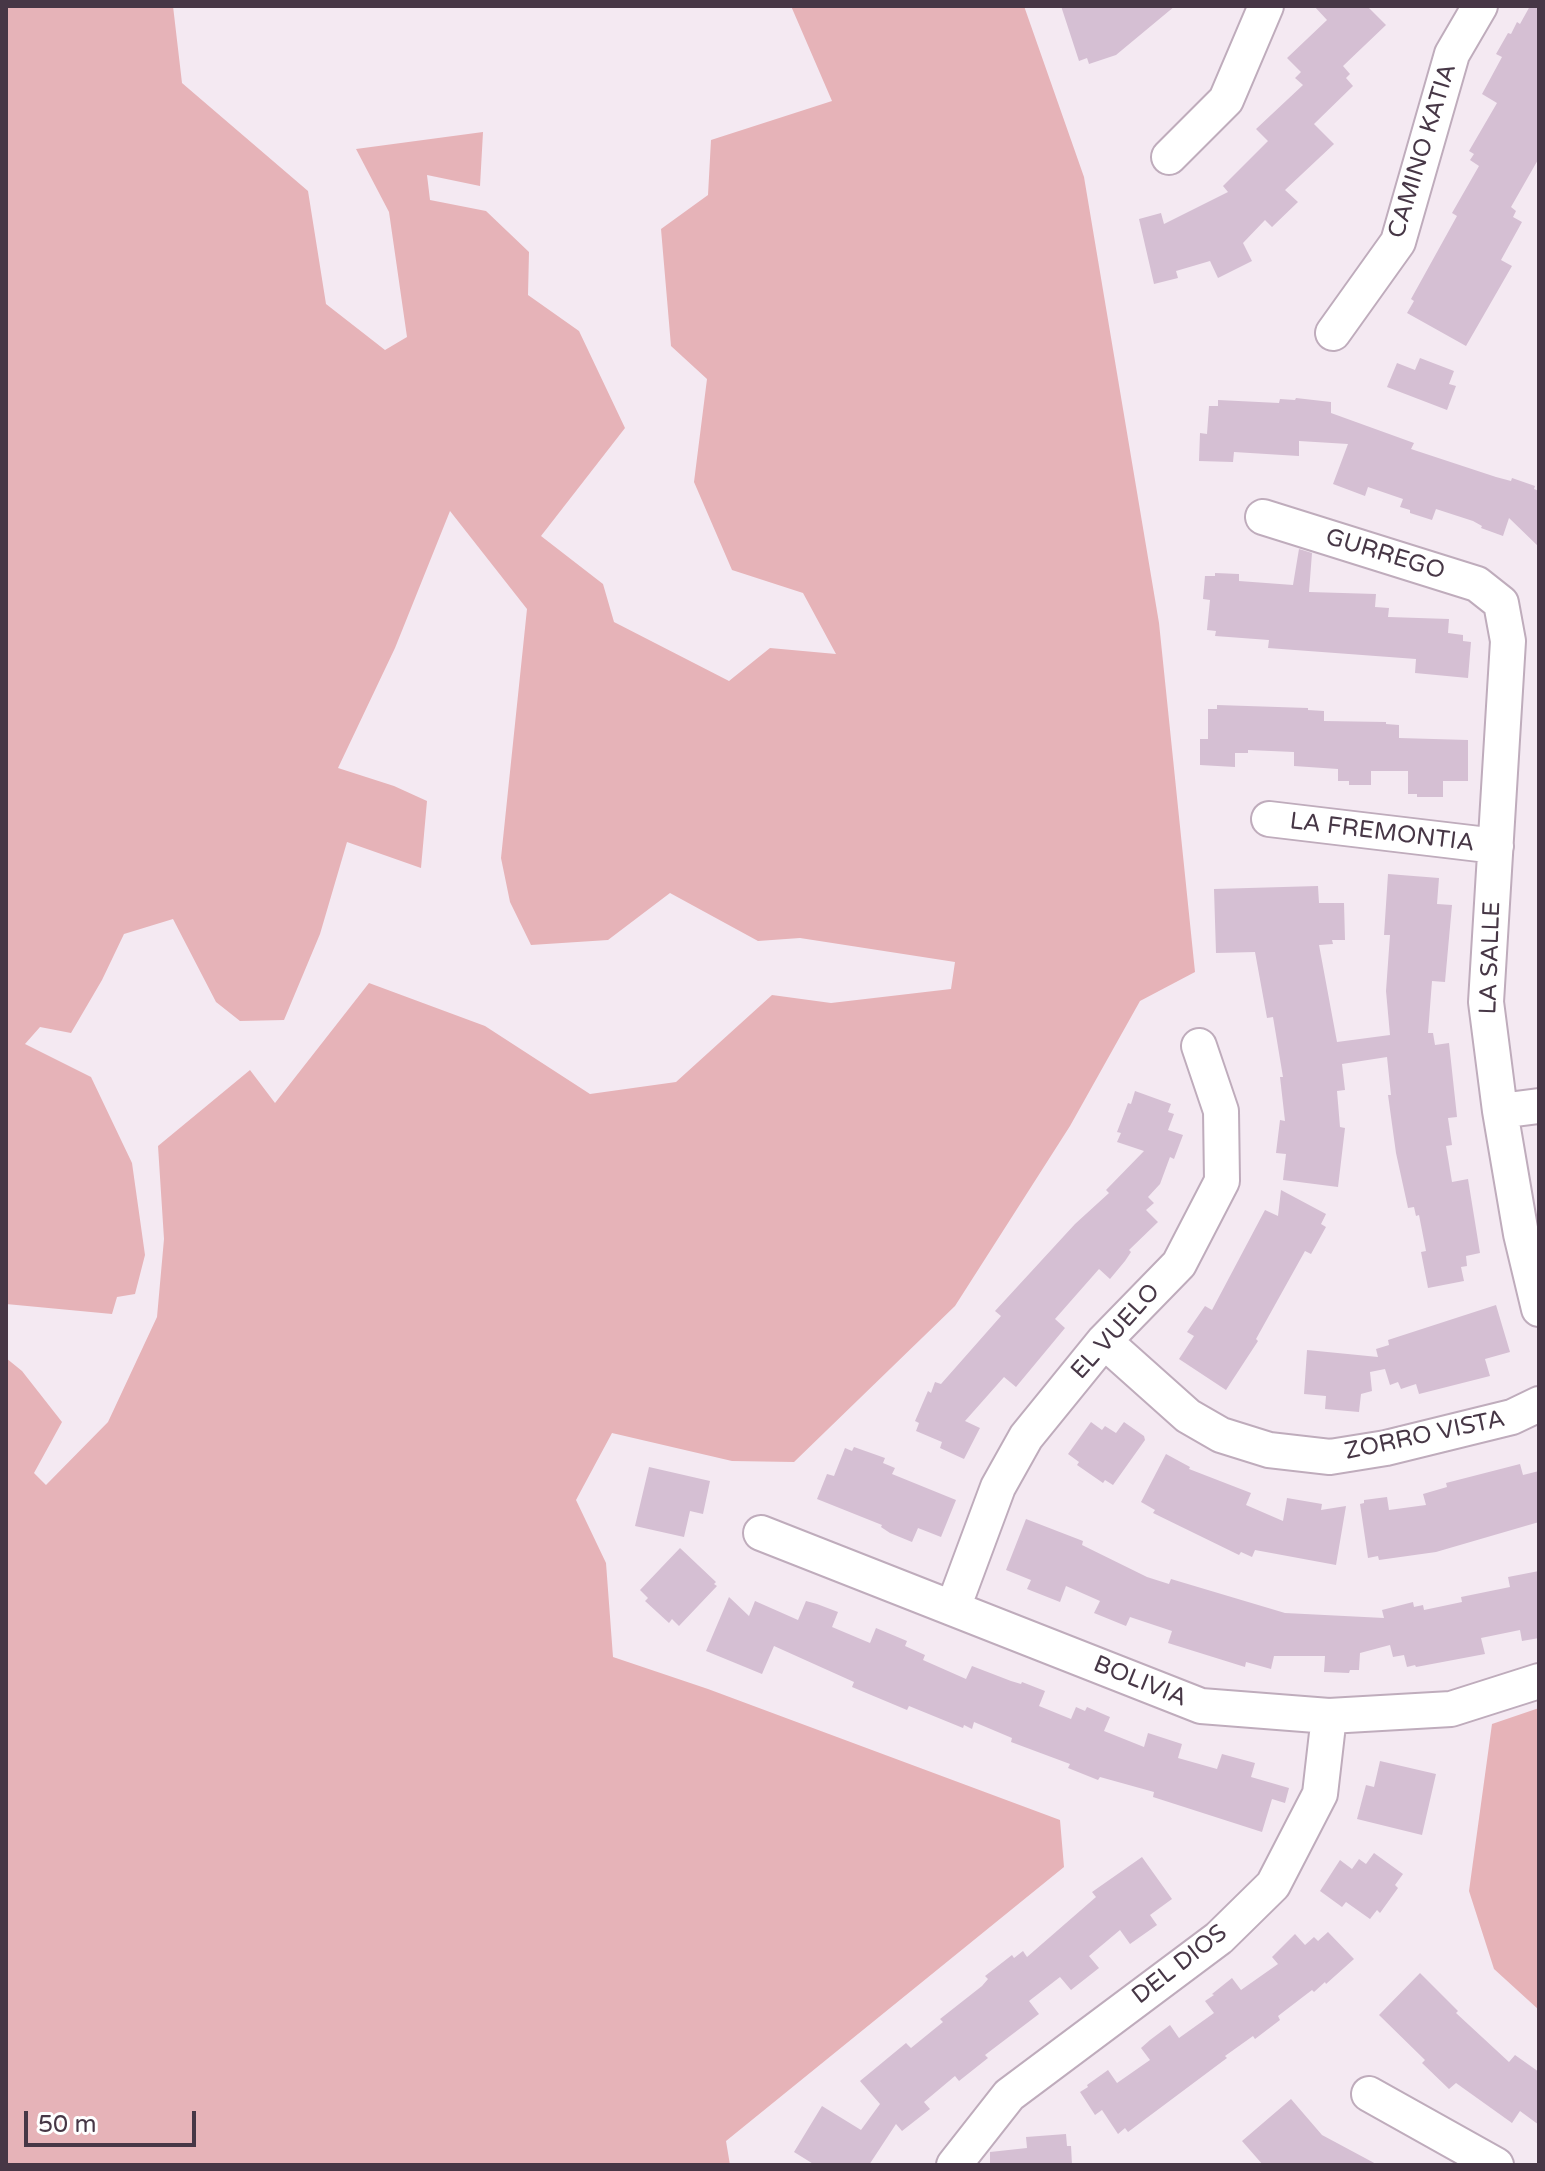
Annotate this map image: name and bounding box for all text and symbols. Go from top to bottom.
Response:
street label: CAMINO KATIA [1383,60,1463,242]
street label: GURREGO [1322,523,1448,587]
street label: LA FREMONTIA [1288,807,1476,859]
street label: LA SALLE [1475,901,1507,1015]
street label: EL VUELO [1066,1278,1166,1386]
street label: ZORRO VISTA [1342,1405,1508,1467]
street label: BOLIVIA [1089,1650,1191,1714]
street label: DEL DIOS [1127,1919,1233,2011]
scale bar [28,2095,200,2145]
text: 50 m [38,2110,96,2139]

